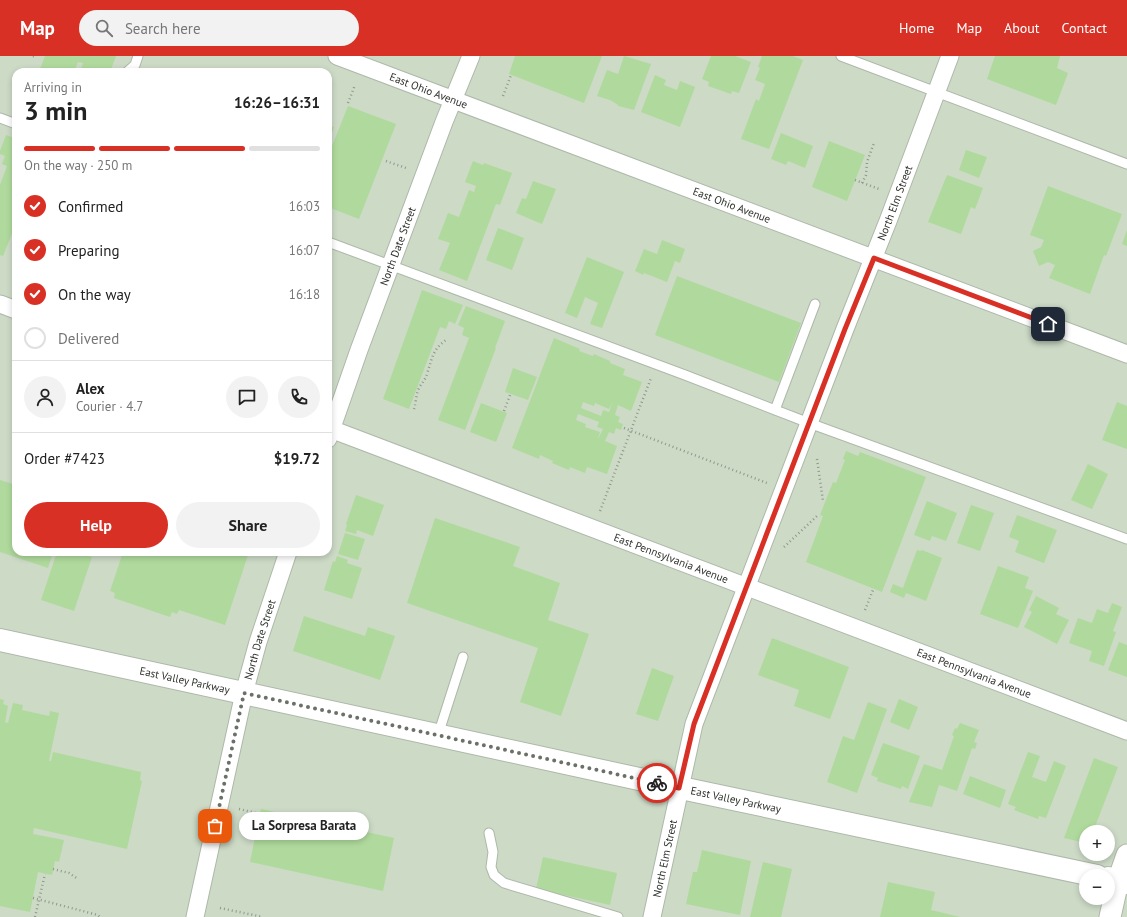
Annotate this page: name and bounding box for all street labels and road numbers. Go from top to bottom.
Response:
street label: East Ohio Avenue [388,70,470,112]
street label: North Elm Street [874,163,915,242]
street label: East Ohio Avenue [691,184,773,226]
street label: North Date Street [377,205,419,288]
street label: East Pennsylvania Avenue [612,530,731,586]
street label: North Date Street [241,597,279,681]
street label: East Pennsylvania Avenue [915,645,1034,701]
street label: East Valley Parkway [138,664,232,697]
street label: East Valley Parkway [689,783,783,816]
street label: North Elm Street [649,818,680,899]

